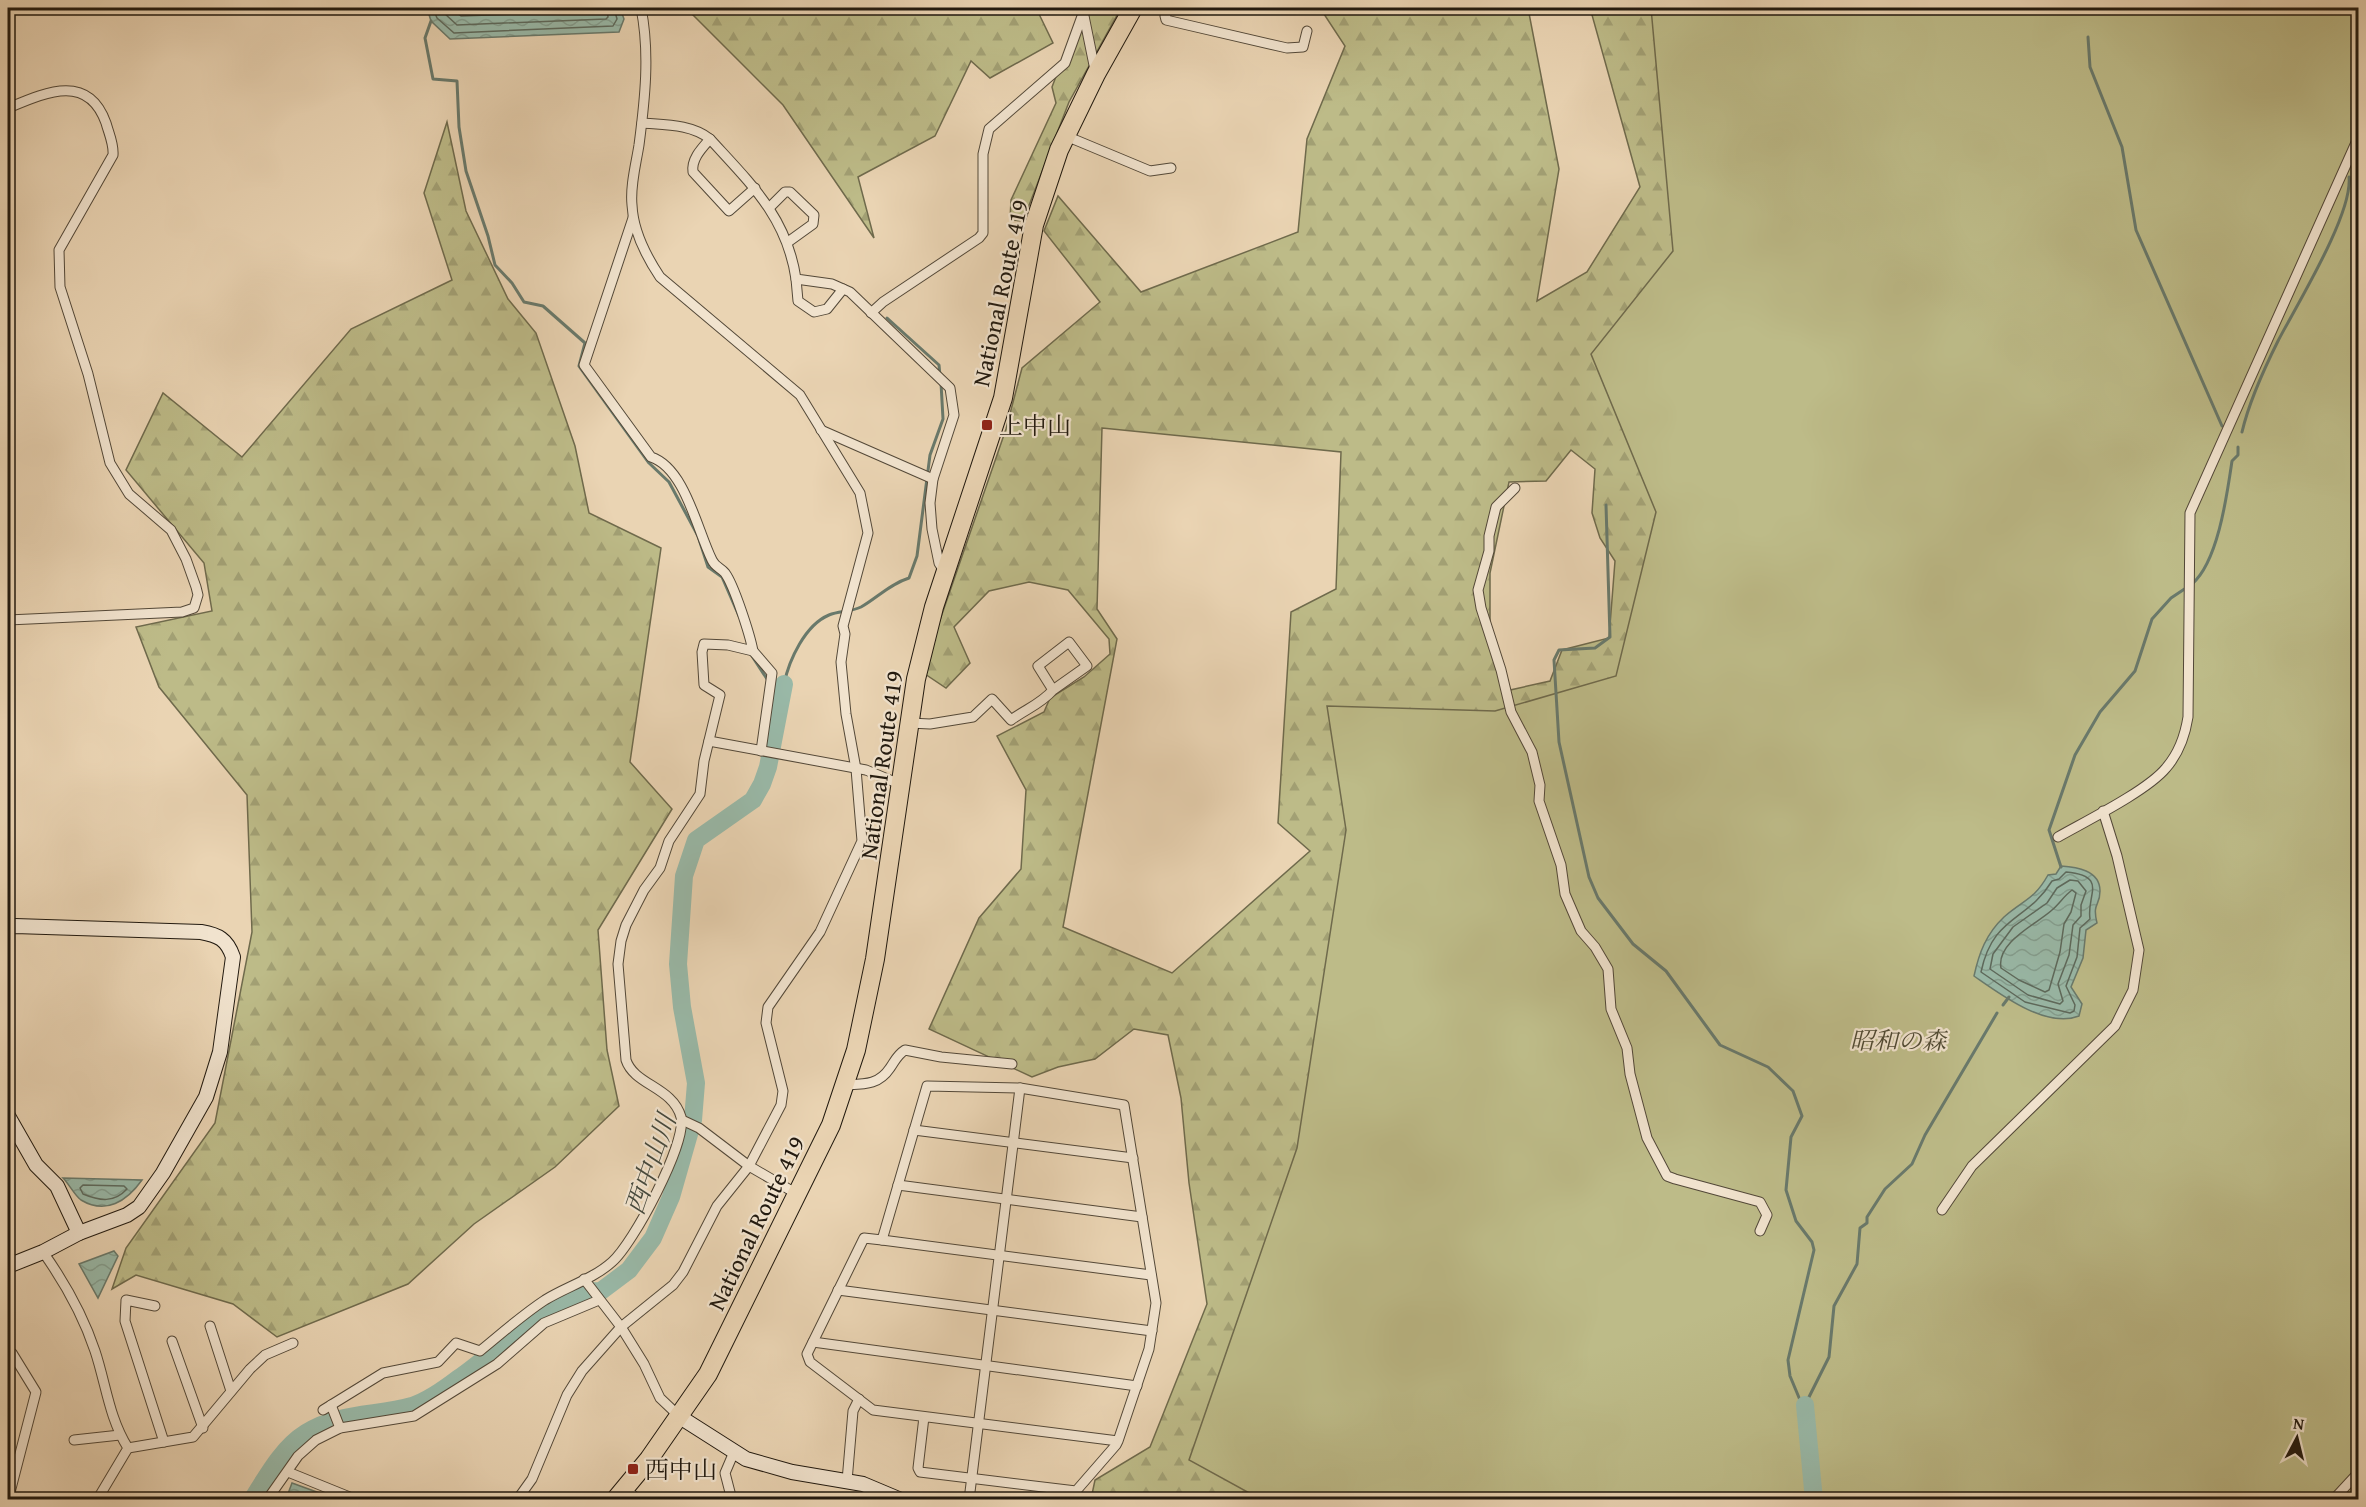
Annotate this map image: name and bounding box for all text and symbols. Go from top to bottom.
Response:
street label: National Route 419 [963,196,1037,390]
place label: 上中山 [999,408,1071,443]
marker: 上中山 [980,418,994,432]
street label: National Route 419 [850,668,912,862]
park label: 昭和の森 [1850,1023,1949,1058]
water label: 西中山川 [615,1106,686,1220]
street label: National Route 419 [699,1130,813,1316]
north arrow [2267,1408,2327,1468]
text: N [2292,1411,2306,1436]
place label: 西中山 [645,1452,717,1487]
marker: 西中山 [626,1462,640,1476]

